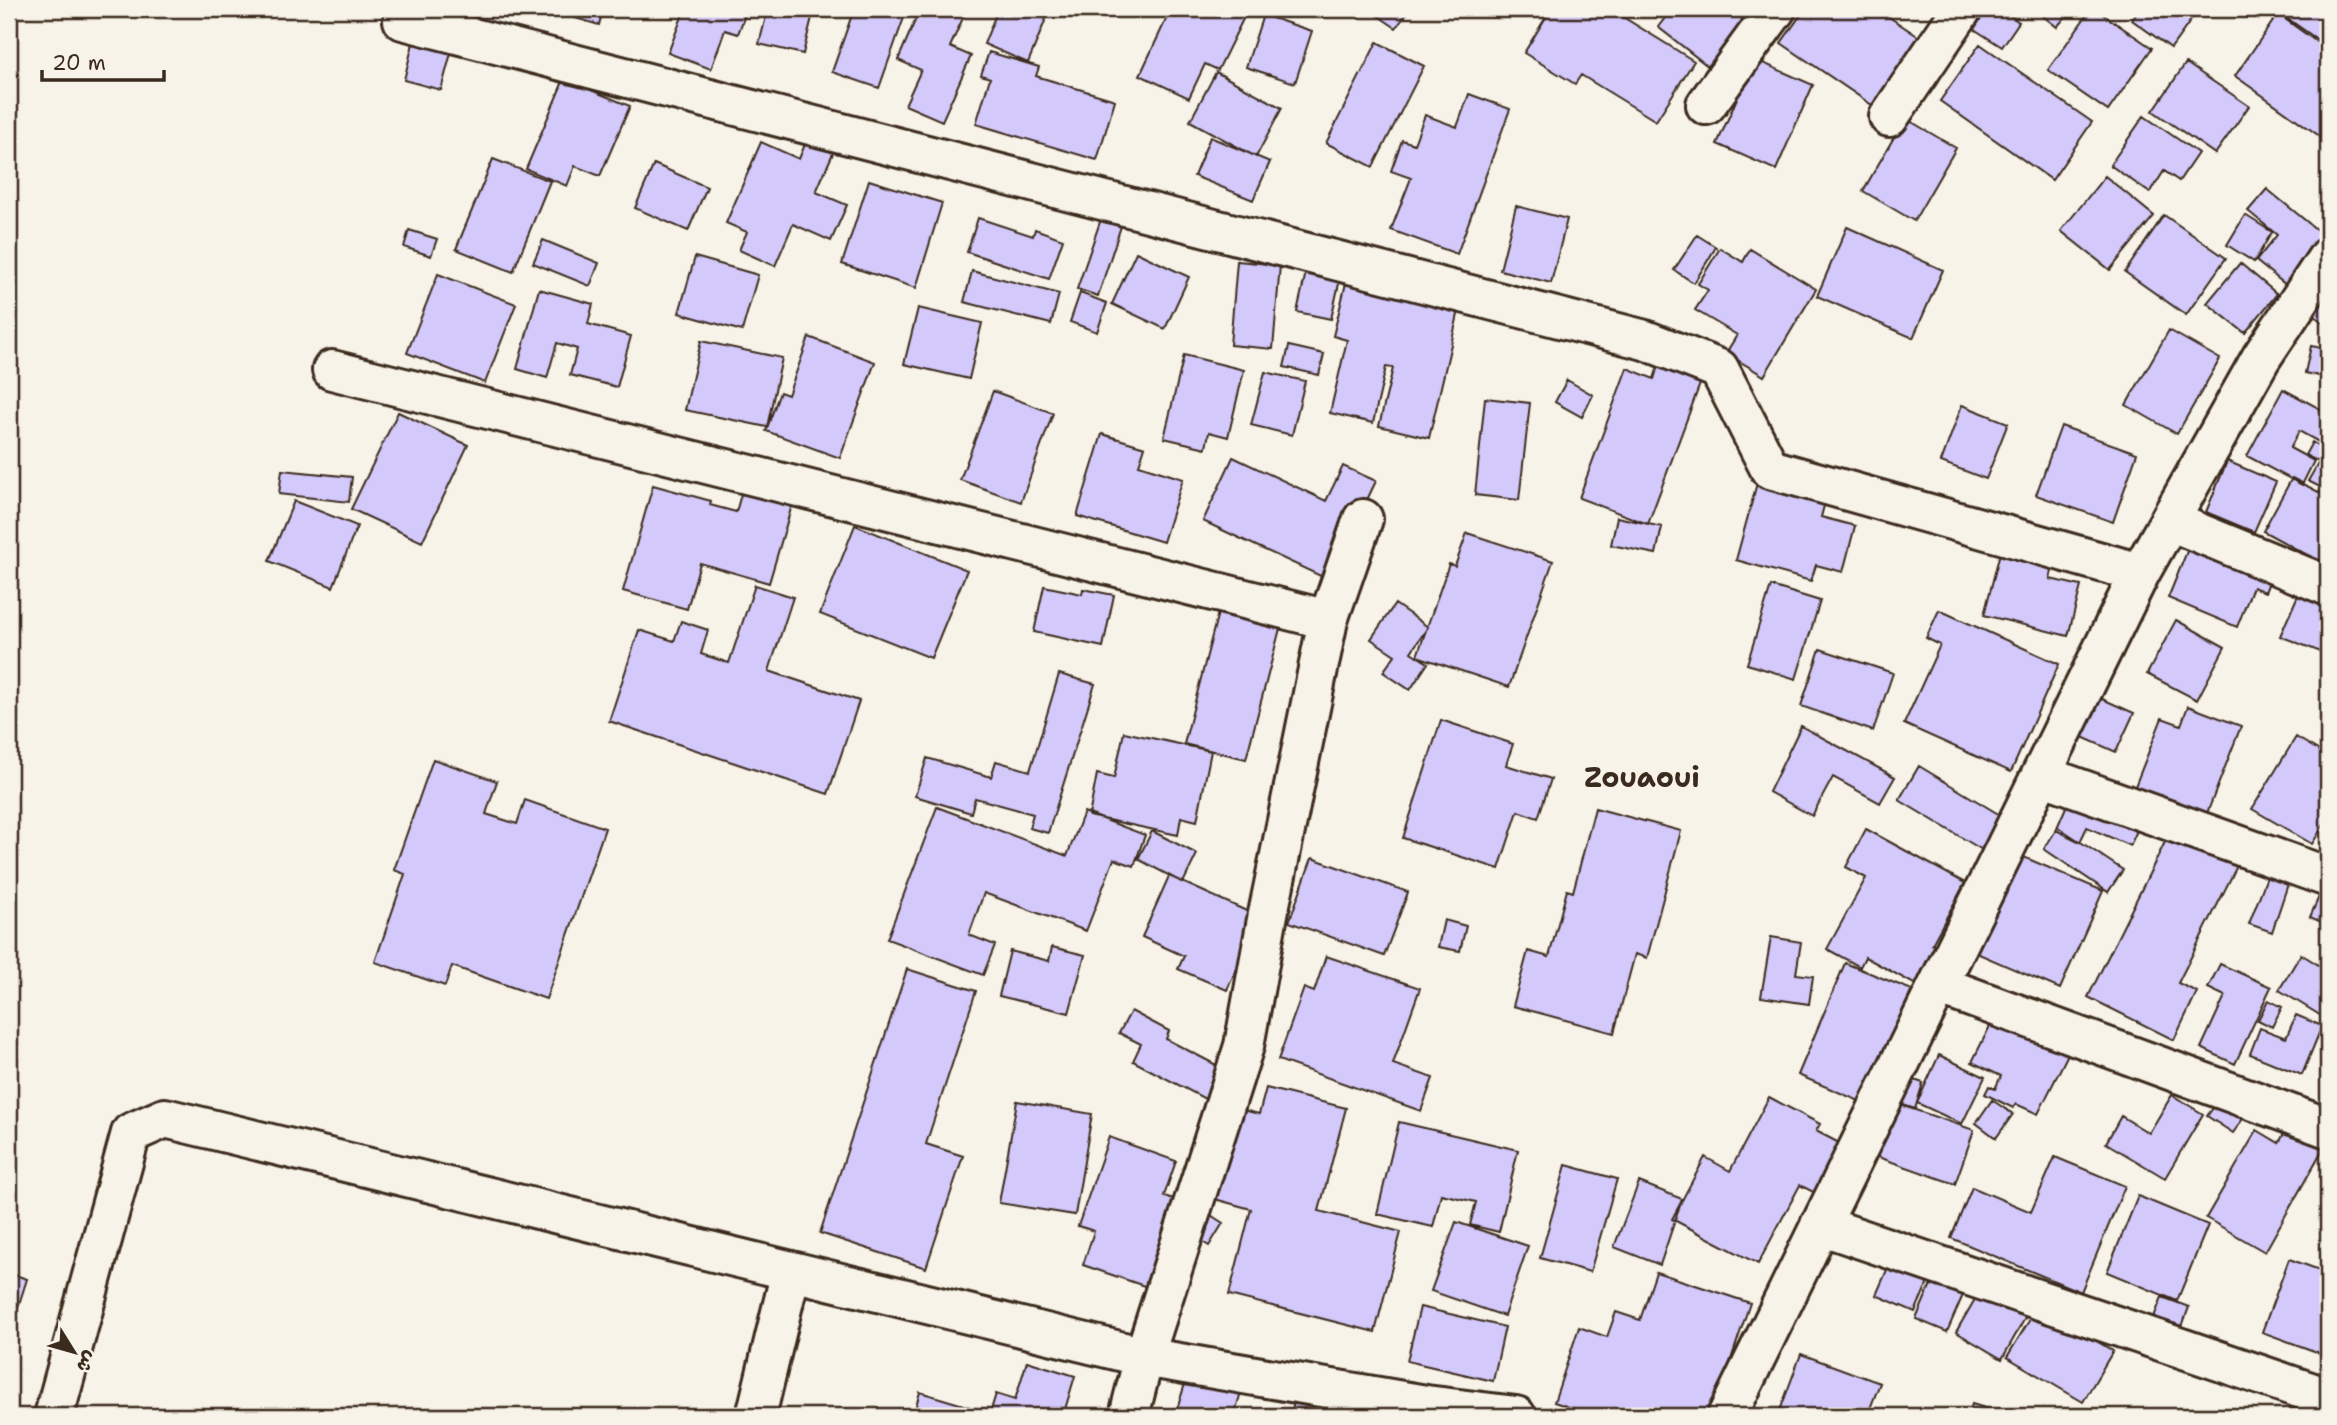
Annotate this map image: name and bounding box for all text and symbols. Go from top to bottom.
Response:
scale bar [42,38,164,82]
text: 20 m [52,49,106,77]
district label: Zouaoui [1584,758,1700,796]
north arrow [38,1316,108,1386]
text: ش [71,1346,103,1378]

